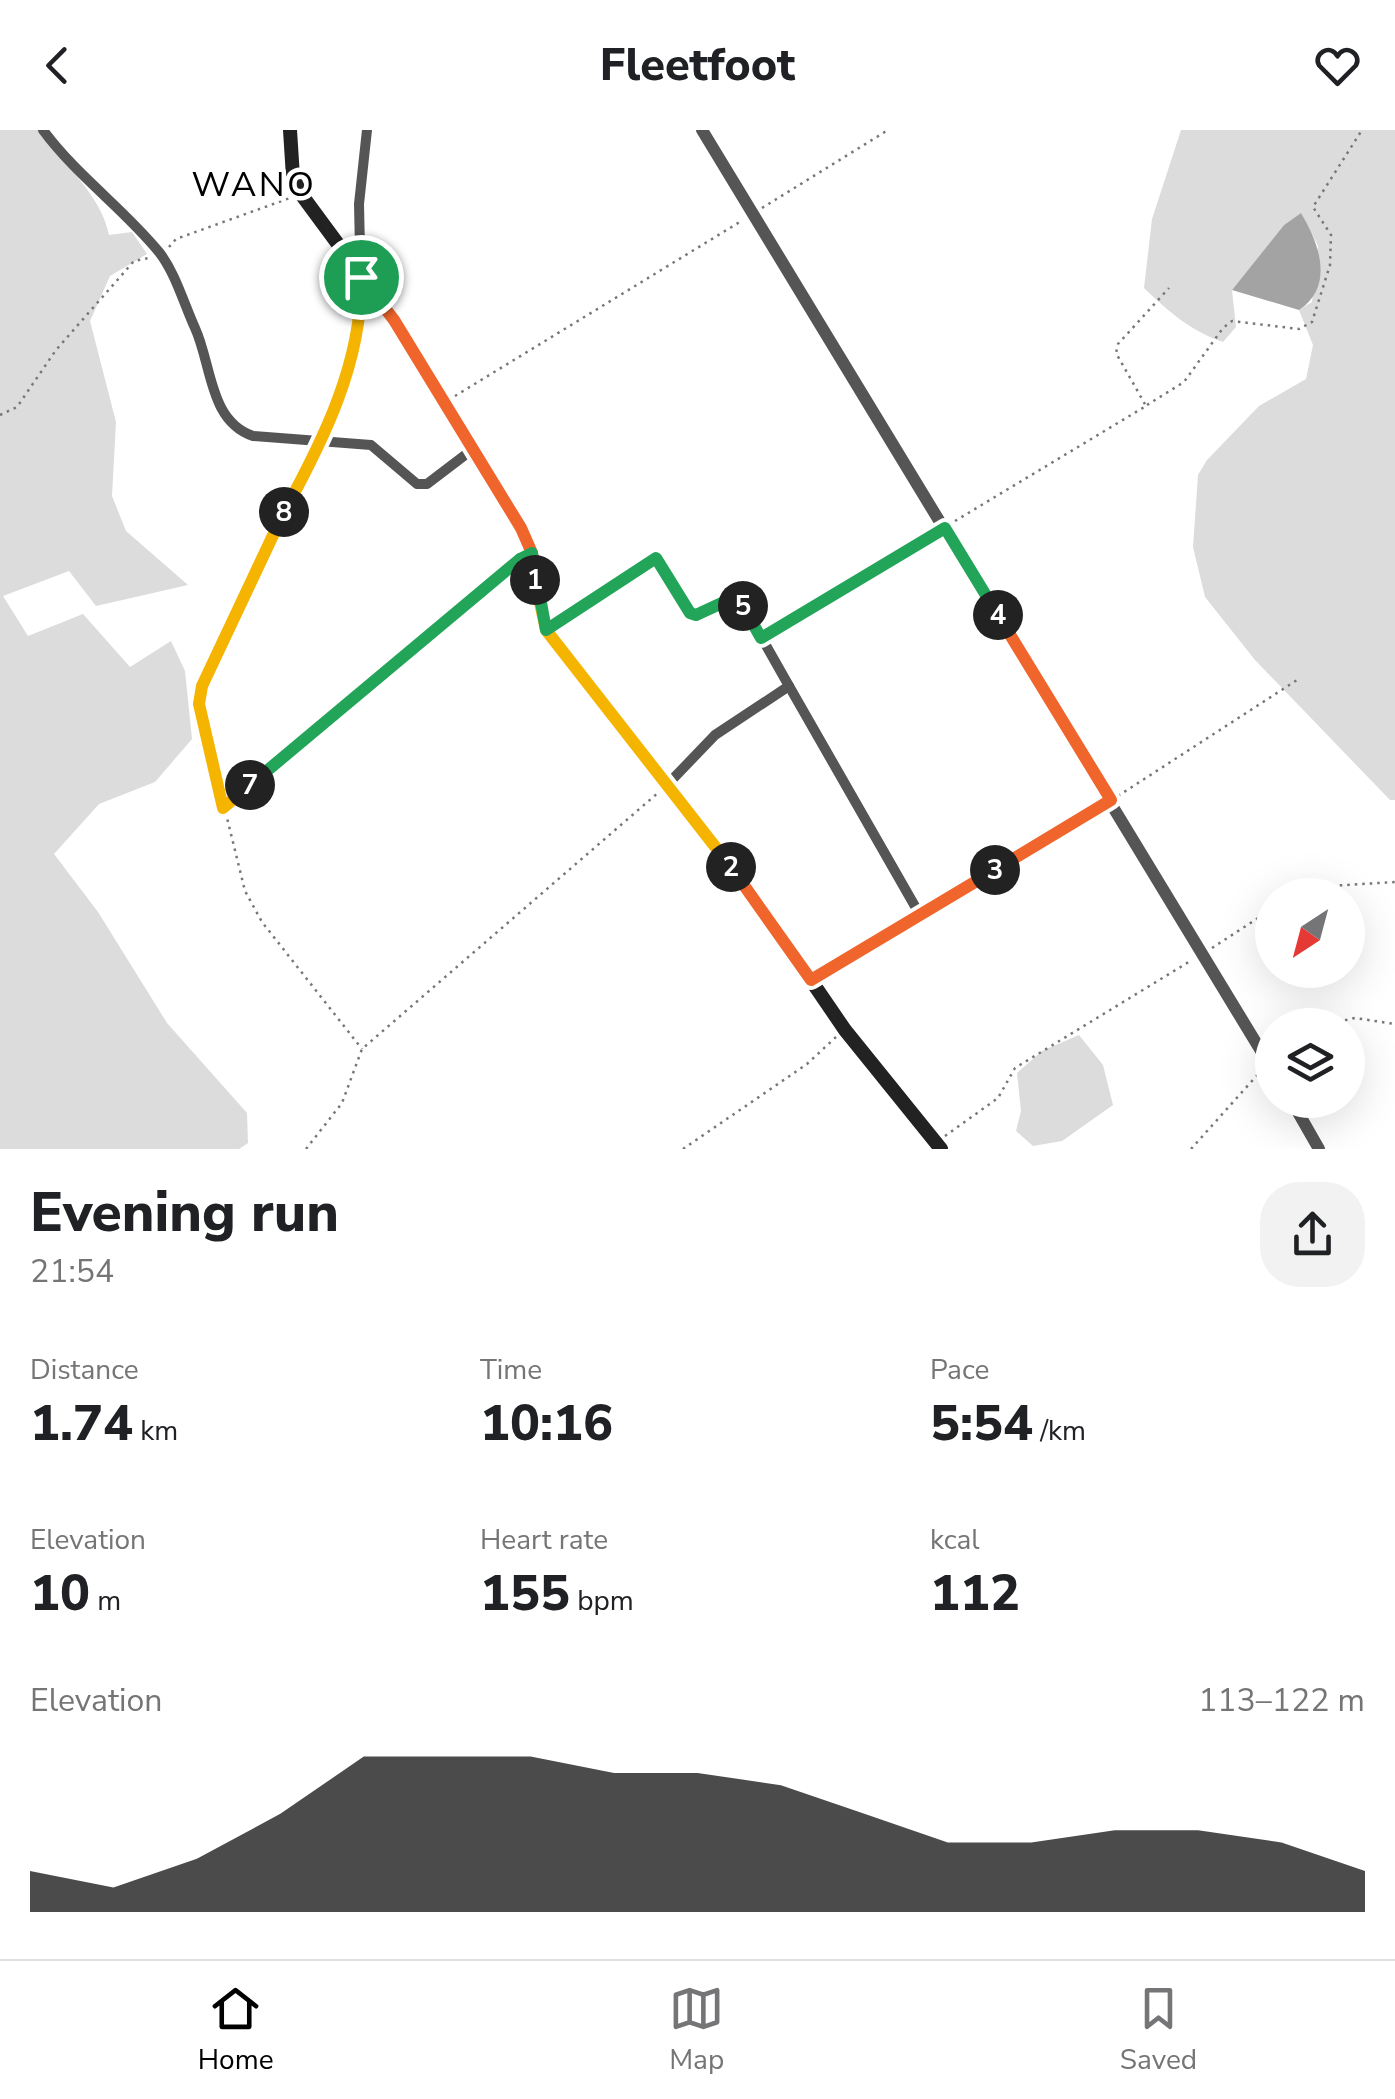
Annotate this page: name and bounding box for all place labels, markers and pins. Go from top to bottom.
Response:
pin [319,235,404,320]
pin: 8 [259,487,309,537]
pin: 1 [510,555,560,605]
pin: 5 [718,581,768,631]
pin: 4 [973,590,1023,640]
pin: 7 [225,760,275,810]
pin: 2 [706,842,756,892]
pin: 3 [970,845,1020,895]

